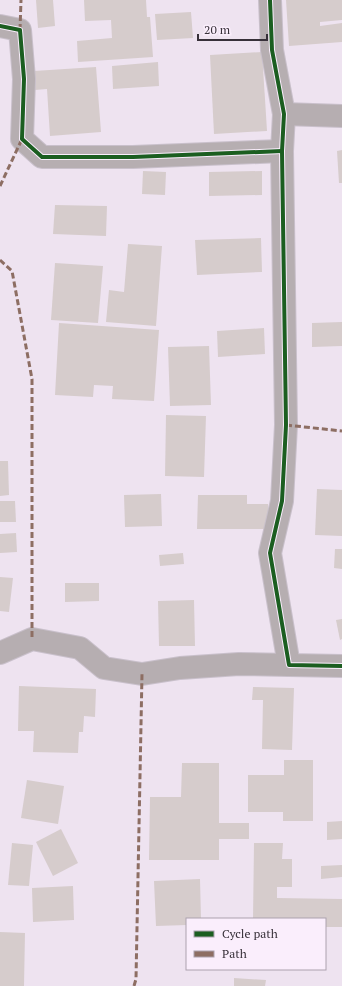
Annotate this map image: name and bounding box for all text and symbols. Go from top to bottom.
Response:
scale bar [198,16,267,42]
text: 20 m [204,22,231,37]
legend [186,918,326,970]
text: Cycle path [222,926,278,941]
text: Path [222,946,247,961]

